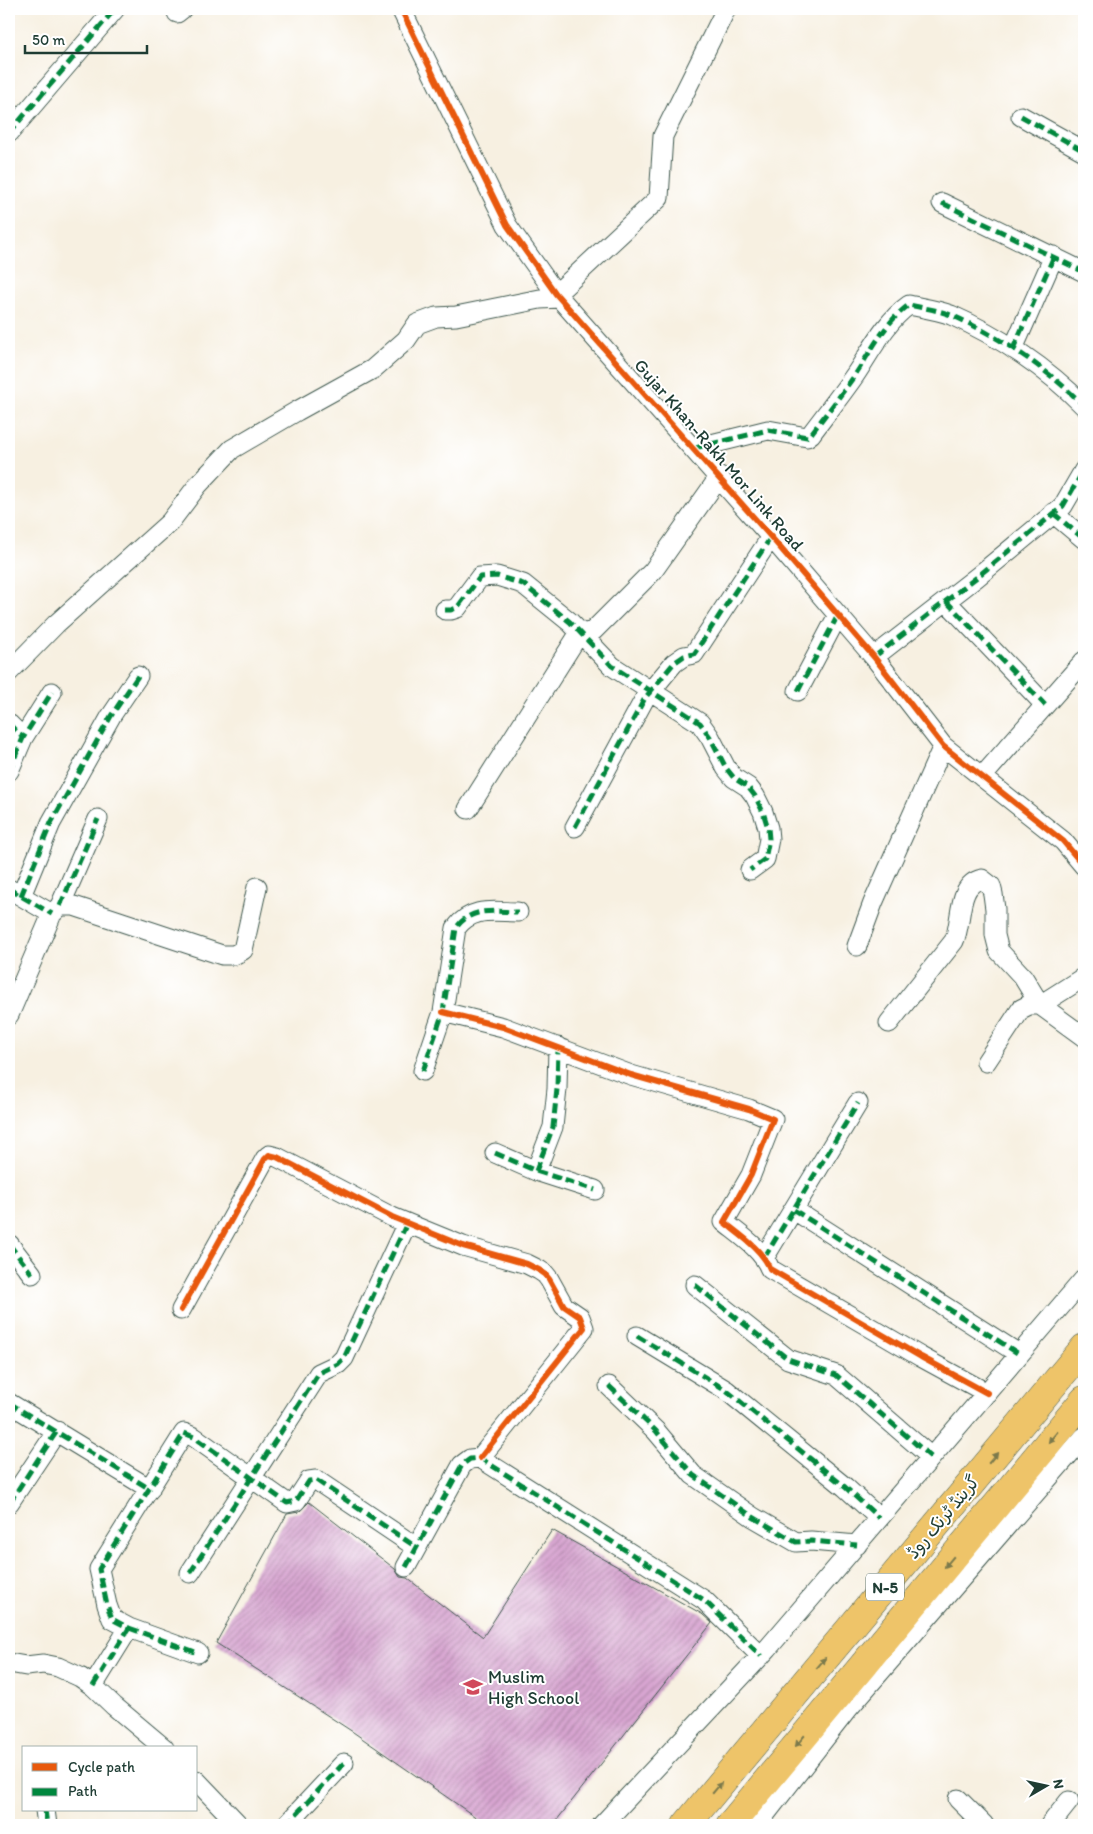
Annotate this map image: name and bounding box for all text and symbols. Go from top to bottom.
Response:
scale bar [25,22,148,54]
text: 50 m [32,31,65,49]
street label: Gujar Khan-Rakh Mor Link Road [629,354,809,556]
one-way arrow [1047,1431,1059,1443]
one-way arrow [987,1451,998,1464]
street label: گرینڈ ٹرنک روڈ [902,1471,984,1563]
one-way arrow [944,1556,955,1568]
road number: N-5 [866,1574,904,1600]
one-way arrow [816,1657,827,1670]
place label: Muslim High School [488,1666,579,1709]
school or university icon: Muslim High School [462,1676,484,1698]
one-way arrow [795,1734,806,1747]
legend [22,1746,198,1812]
text: Cycle path [68,1758,135,1776]
north arrow [1020,1762,1070,1812]
text: N [1049,1778,1067,1790]
text: Path [68,1782,97,1800]
one-way arrow [712,1782,723,1795]

